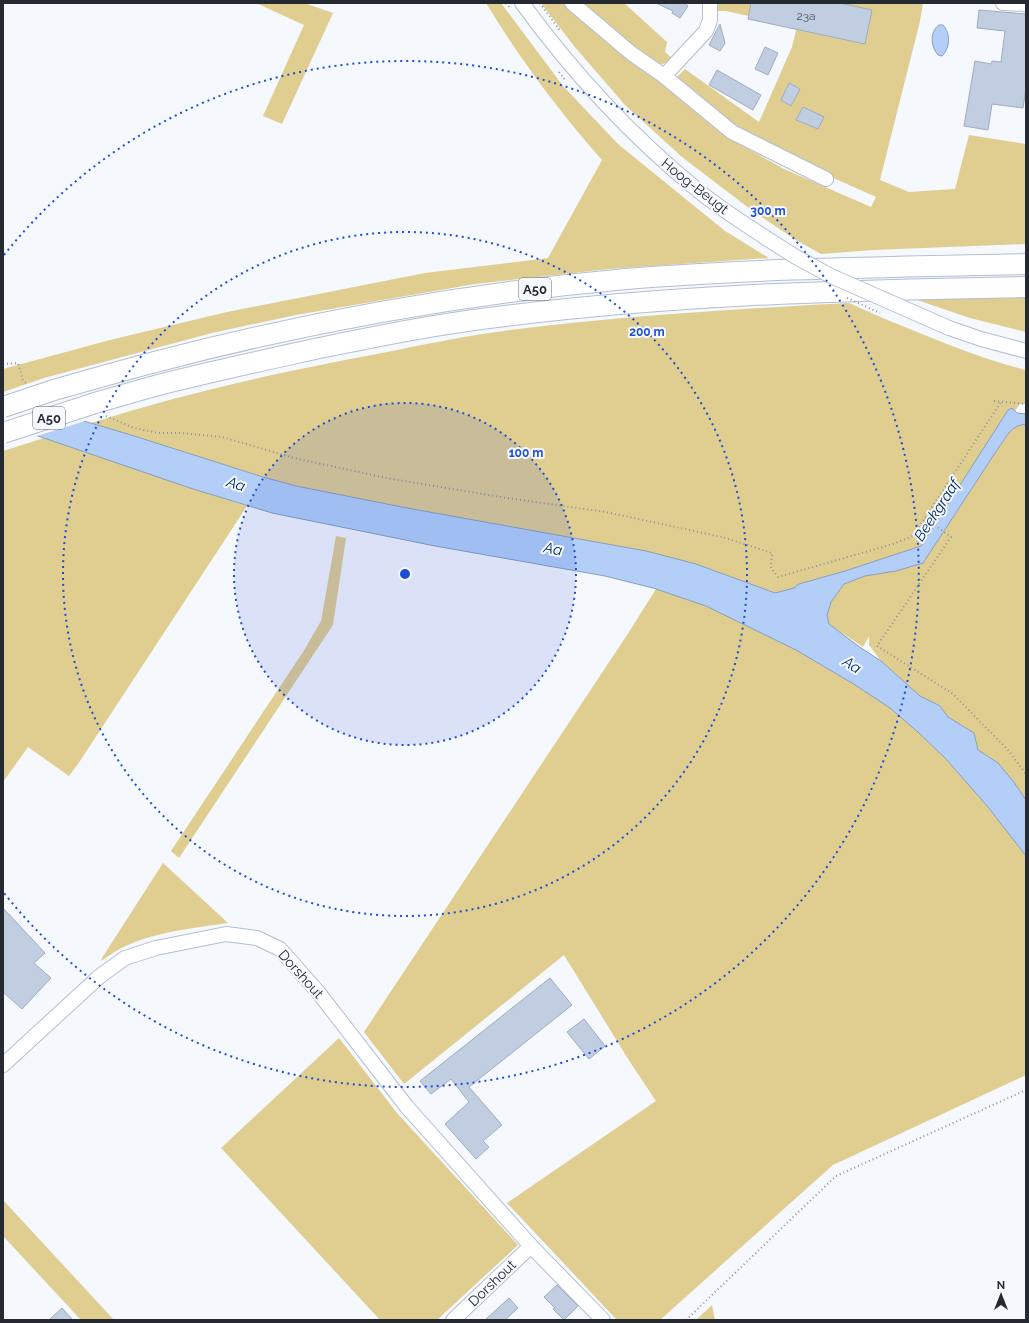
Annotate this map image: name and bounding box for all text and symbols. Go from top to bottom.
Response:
house number: 23a [796,9,816,23]
street label: Hoog-Beugt [658,155,732,217]
text: 300 m [750,204,786,218]
road number: A50 [519,278,551,300]
text: 200 m [629,325,665,339]
road number: A50 [33,407,65,429]
text: 100 m [509,446,543,460]
water label: Aa [223,472,248,495]
water label: Beekgraaf [910,474,965,544]
water label: Aa [541,538,564,559]
centre of rings [398,567,412,581]
water label: Aa [839,652,865,678]
street label: Dorshout [275,947,327,1002]
street label: Dorshout [465,1256,519,1309]
north arrow [981,1275,1021,1315]
text: N [997,1279,1005,1292]

